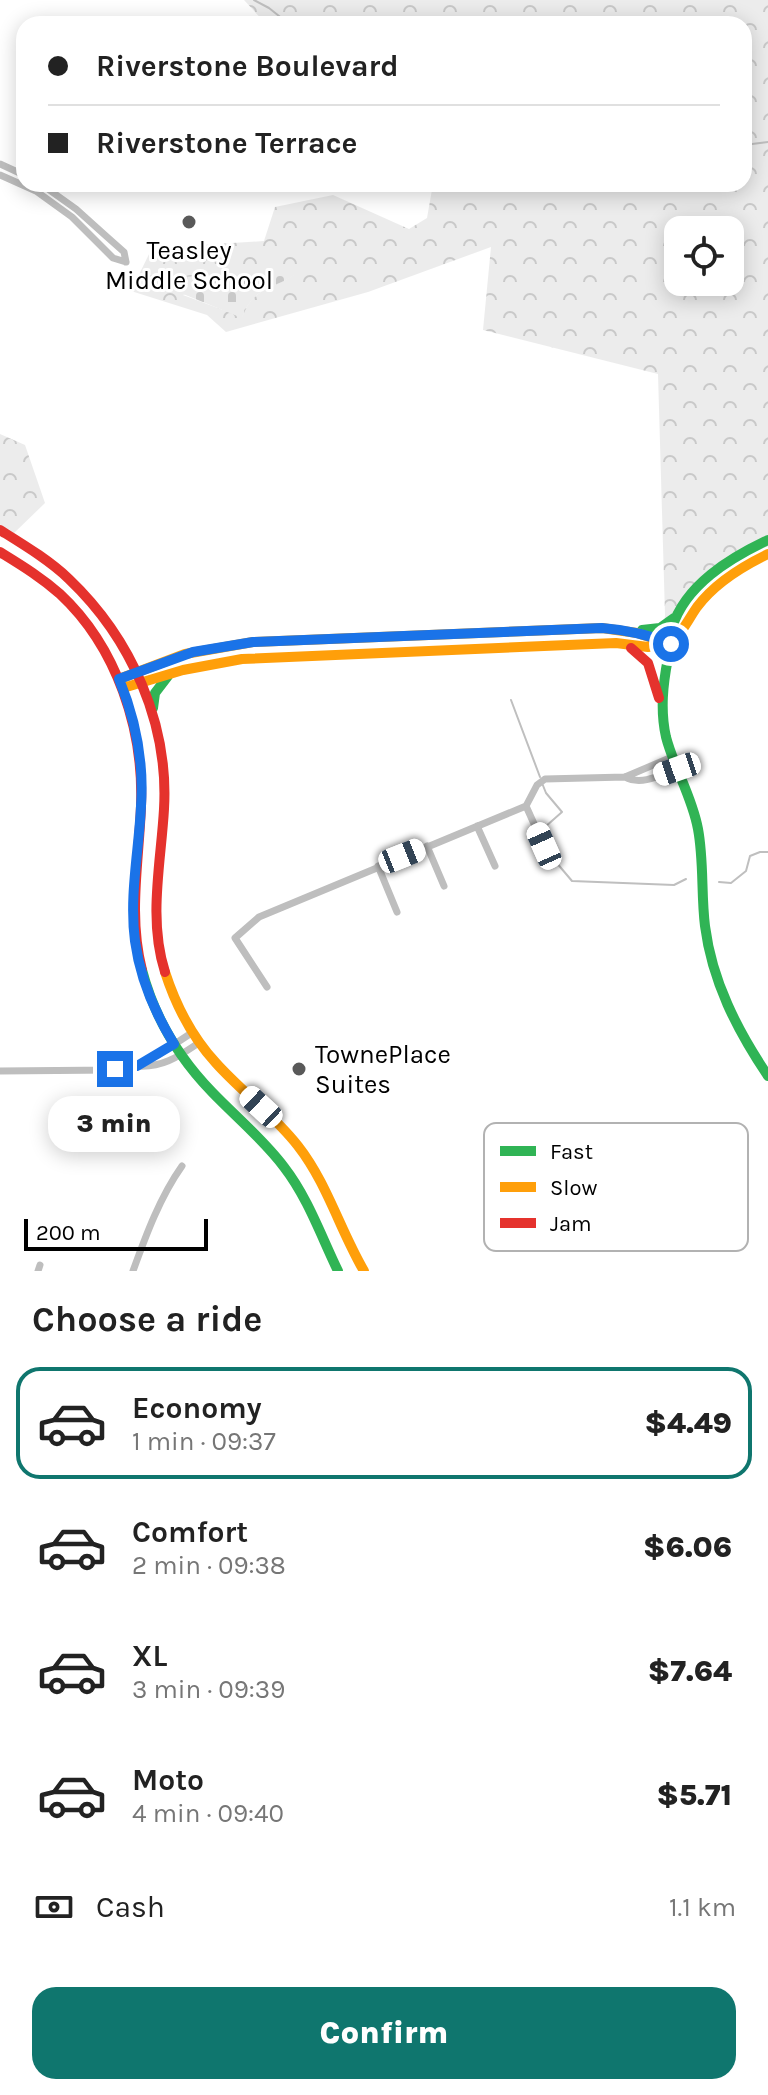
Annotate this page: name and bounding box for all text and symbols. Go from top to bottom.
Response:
text: Riverstone Boulevard [96,48,399,84]
text: Riverstone Terrace [96,125,357,161]
marker: Teasley Middle School [180,213,198,231]
map controls [664,216,744,296]
button: locate [664,216,744,296]
place label: Teasley Middle School [105,235,273,296]
route start [653,626,689,662]
car [650,750,704,788]
car [523,819,565,873]
car [375,836,429,876]
place label: TownePlace Suites [315,1039,451,1100]
route end [97,1051,133,1087]
marker: TownePlace Suites [290,1060,308,1078]
car [235,1082,287,1132]
callout: 3 min [49,1097,181,1153]
text: 3 min [76,1108,152,1139]
legend [484,1123,748,1251]
text: Fast [550,1139,593,1165]
text: Slow [550,1175,597,1201]
text: Jam [550,1211,592,1237]
scale bar [24,1215,208,1251]
text: 200 m [36,1220,101,1246]
text: Choose a ride [32,1298,262,1340]
icon: car [36,1387,108,1459]
text: Economy [132,1390,262,1426]
text: $4.49 [645,1405,732,1441]
text: 1 min · 09:37 [132,1426,276,1457]
icon: car [36,1511,108,1583]
text: Comfort [132,1514,248,1550]
text: $6.06 [643,1529,732,1565]
text: 2 min · 09:38 [132,1550,286,1581]
icon: car [36,1635,108,1707]
text: XL [132,1638,167,1674]
text: $7.64 [648,1653,732,1689]
text: 3 min · 09:39 [132,1674,285,1705]
icon: car [36,1759,108,1831]
text: Moto [132,1762,204,1798]
text: $5.71 [657,1777,732,1813]
text: 4 min · 09:40 [132,1798,284,1829]
icon: cash [32,1885,76,1929]
text: Cash [96,1889,165,1925]
text: 1.1 km [669,1892,736,1923]
button: Confirm [32,1987,736,2079]

